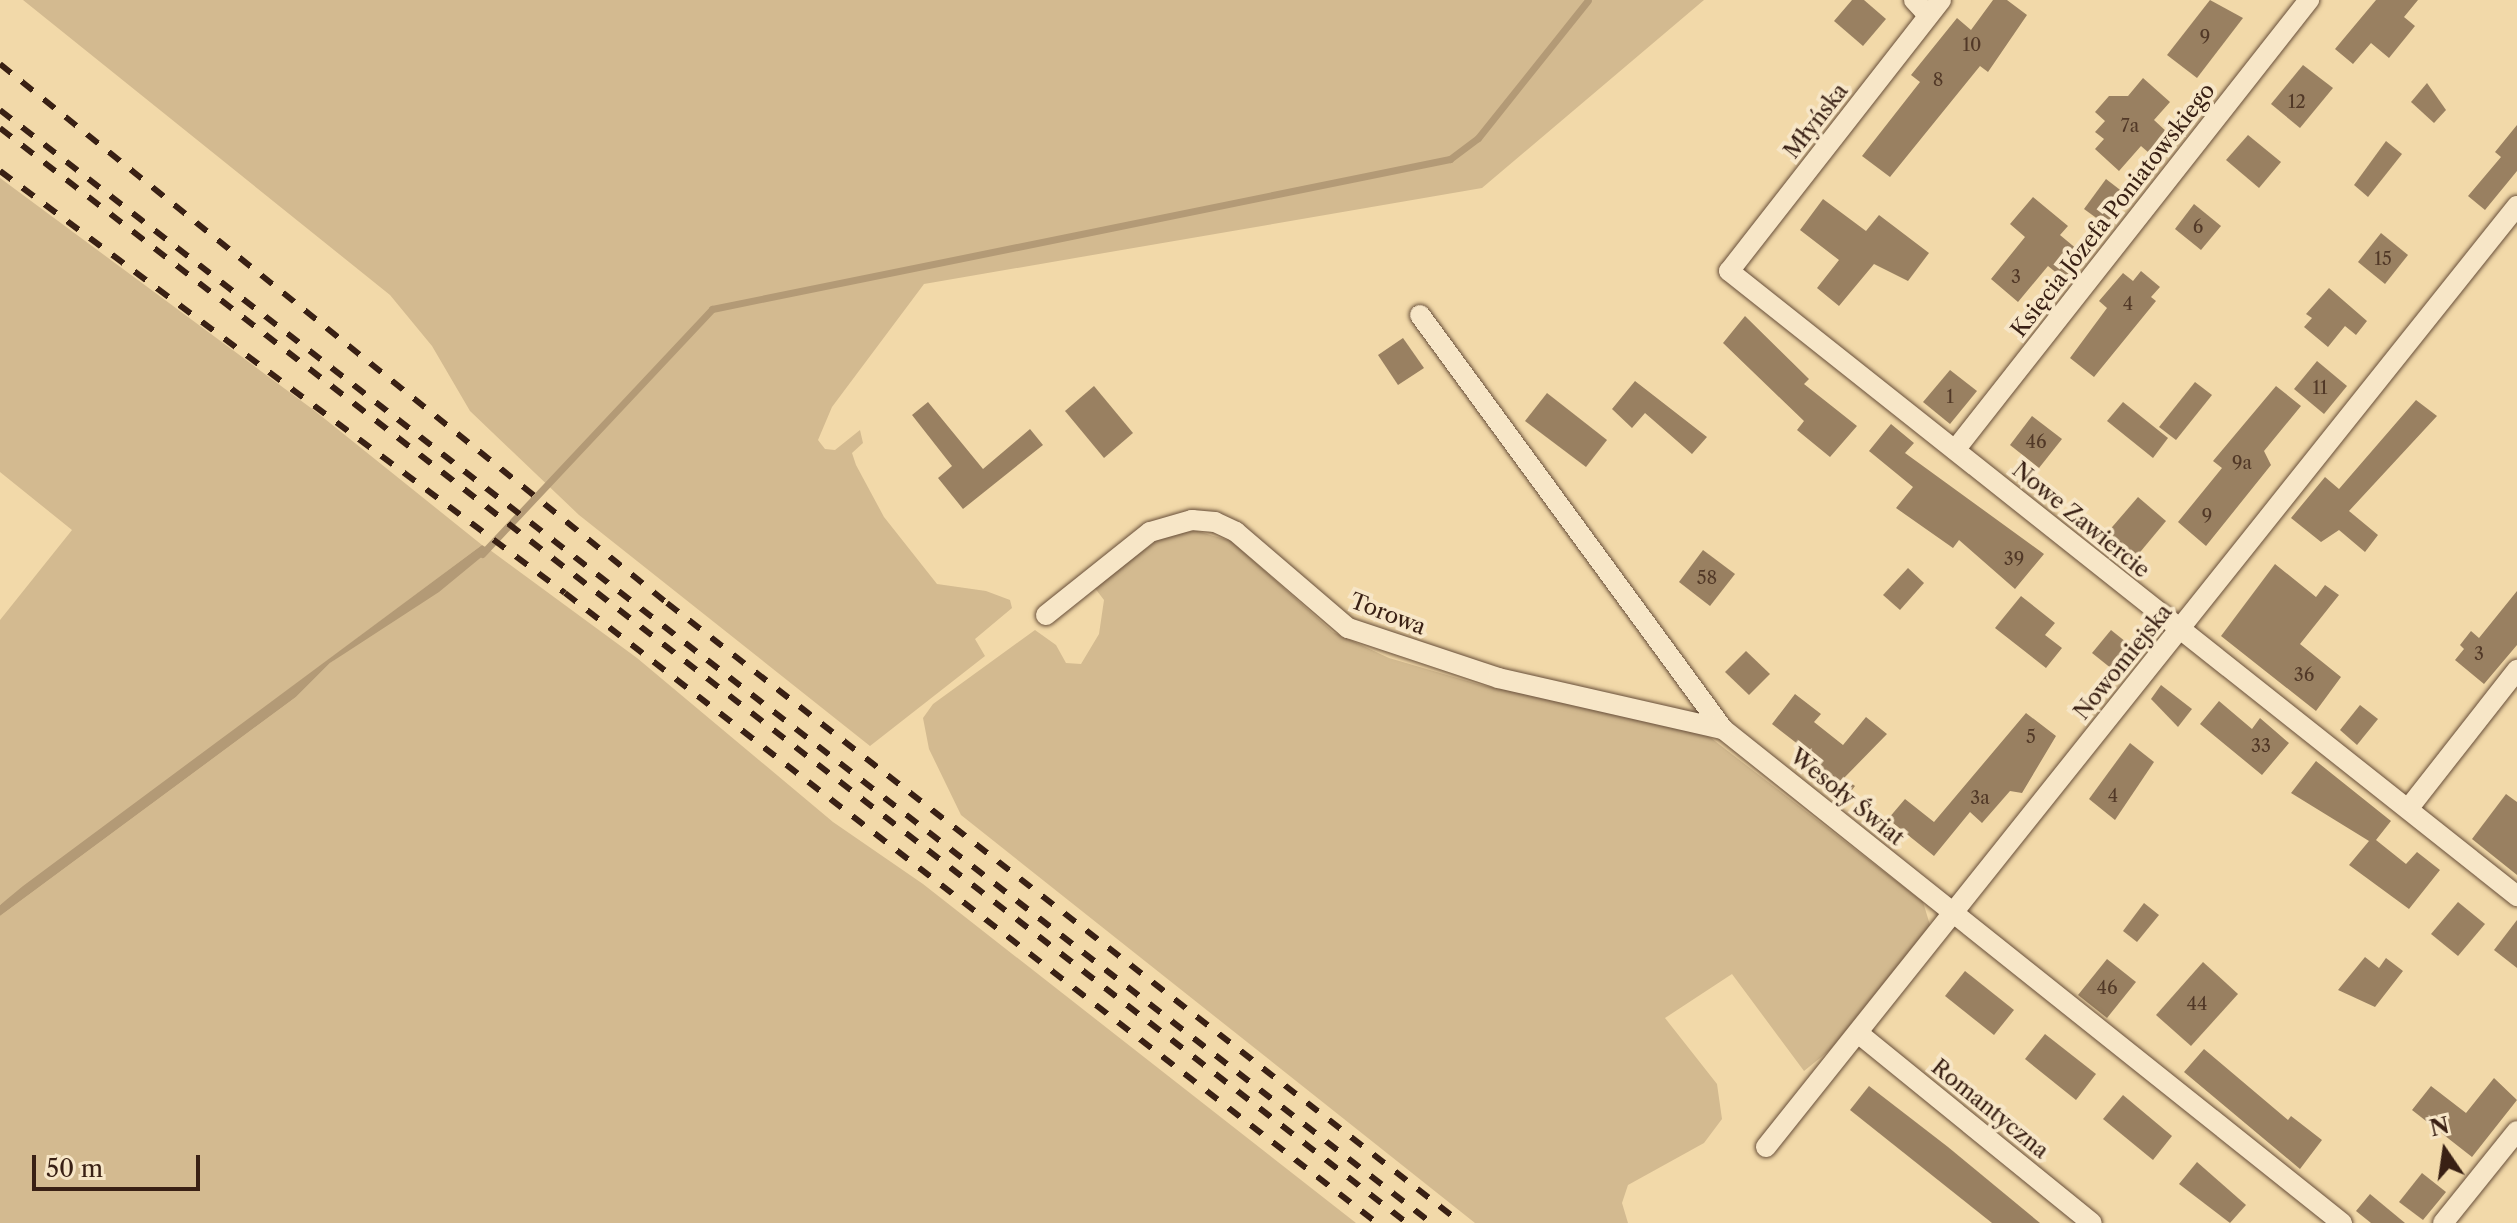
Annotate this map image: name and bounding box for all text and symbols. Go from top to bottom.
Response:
house number: 9 [2200,26,2210,48]
house number: 10 [1963,34,1981,56]
house number: 8 [1933,69,1943,91]
street label: Księcia Józefa Poniatowskiego [2005,77,2221,343]
street label: Młyńska [1778,78,1854,164]
house number: 12 [2288,91,2306,113]
house number: 7a [2121,115,2139,137]
house number: 6 [2193,216,2203,238]
house number: 15 [2374,248,2392,270]
house number: 3 [2011,266,2021,288]
house number: 4 [2123,293,2133,315]
house number: 11 [2312,377,2328,399]
house number: 1 [1946,386,1954,408]
house number: 46 [2026,431,2046,453]
house number: 9a [2232,452,2252,474]
street label: Nowe Zawiercie [2007,457,2155,583]
house number: 9 [2202,505,2212,527]
house number: 39 [2004,548,2024,570]
house number: 58 [1697,567,1717,589]
street label: Torowa [1346,588,1430,640]
street label: Nowomiejska [2068,599,2178,725]
house number: 3 [2474,643,2484,665]
house number: 36 [2294,664,2314,686]
house number: 5 [2026,726,2036,748]
house number: 33 [2251,735,2271,757]
street label: Wesoły Świat [1784,743,1910,851]
house number: 4 [2108,785,2118,807]
house number: 3a [1970,787,1990,809]
house number: 46 [2097,977,2117,999]
house number: 44 [2187,993,2207,1015]
street label: Romantyczna [1926,1054,2054,1164]
north arrow [2405,1111,2485,1191]
text: N [2427,1112,2452,1142]
scale bar [36,1139,204,1189]
text: 50 m [46,1154,103,1183]

